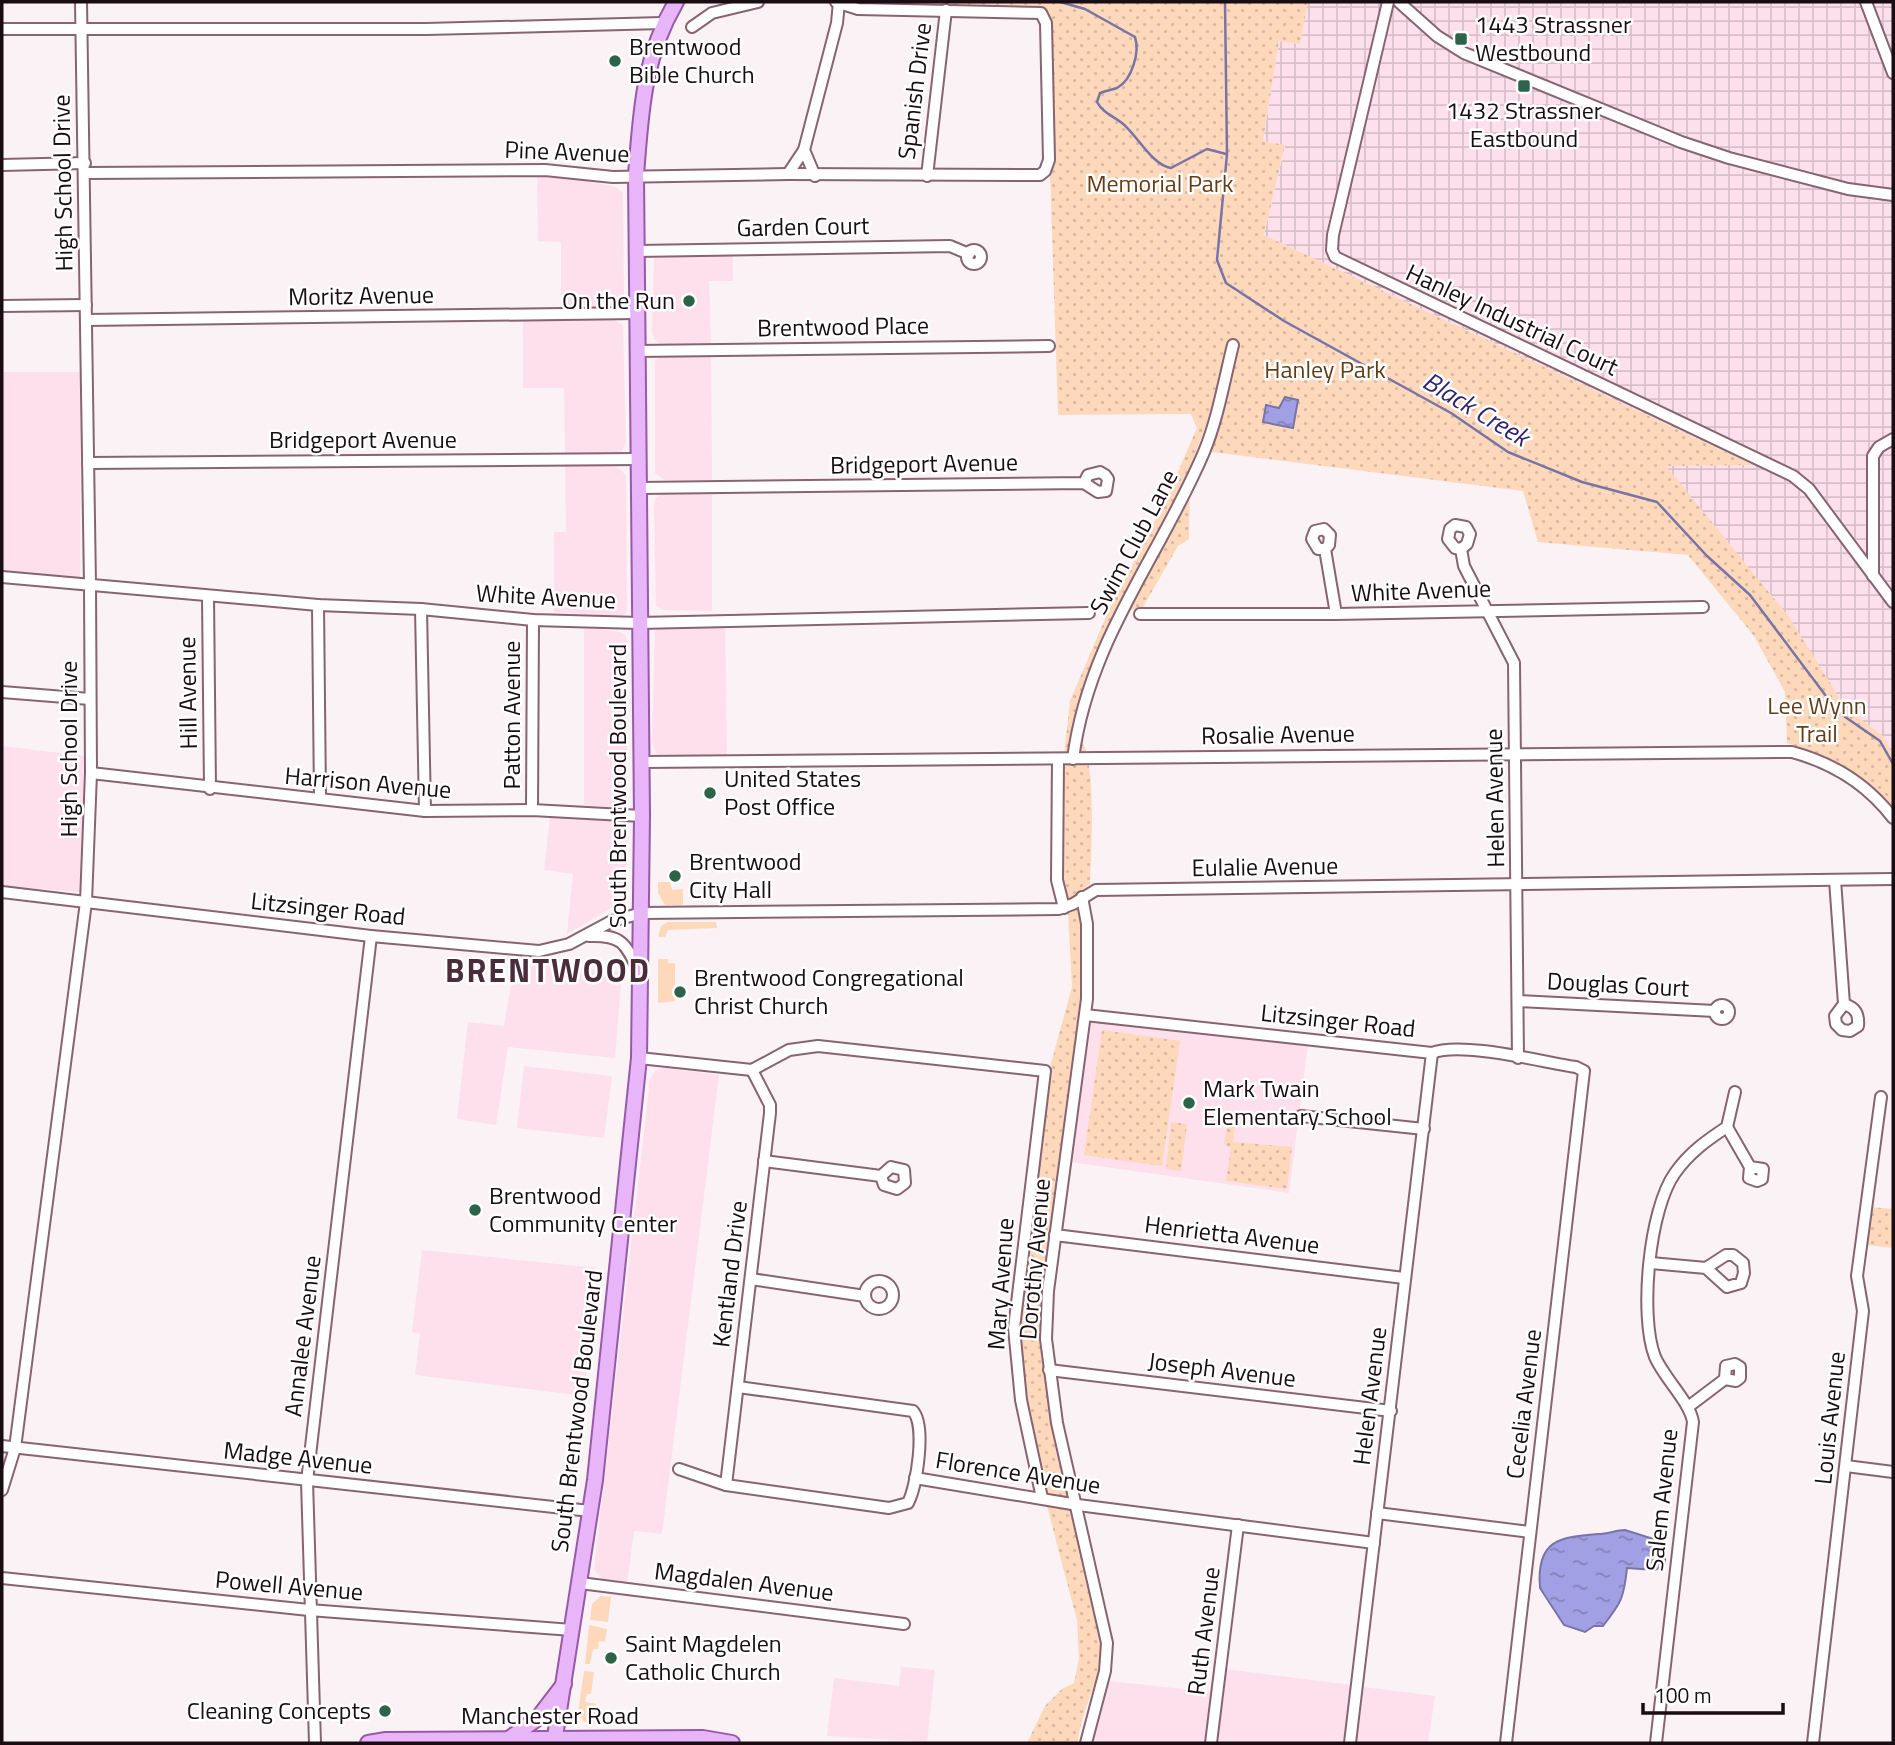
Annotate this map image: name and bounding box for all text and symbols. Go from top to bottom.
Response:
place label: 1443 Strassner Westbound [1475,6,1631,70]
street label: Spanish Drive [888,20,940,161]
place label: Brentwood Bible Church [629,28,755,92]
marker: 1443 Strassner Westbound [1453,31,1469,47]
marker: Brentwood Bible Church [607,53,623,69]
marker: 1432 Strassner Eastbound [1516,78,1532,94]
place label: 1432 Strassner Eastbound [1446,92,1602,156]
street label: High School Drive [42,94,82,272]
street label: Pine Avenue [504,131,630,171]
park label: Memorial Park [1086,165,1234,201]
street label: Garden Court [736,207,870,245]
street label: Hanley Industrial Court [1400,254,1625,384]
street label: Moritz Avenue [288,276,434,314]
place label: On the Run [562,282,675,318]
marker: On the Run [681,293,697,309]
street label: Brentwood Place [757,307,929,345]
park label: Hanley Park [1264,351,1386,387]
water label: Black Creek [1416,361,1540,457]
street label: Bridgeport Avenue [269,421,457,457]
street label: Bridgeport Avenue [830,443,1018,483]
street label: Swim Club Lane [1080,463,1186,620]
street label: White Avenue [1350,570,1492,610]
street label: White Avenue [475,574,617,618]
street label: Hill Avenue [168,636,206,750]
street label: Patton Avenue [493,641,529,789]
street label: South Brentwood Boulevard [599,644,635,928]
street label: High School Drive [50,661,86,837]
park label: Lee Wynn Trail [1767,687,1867,751]
street label: Rosalie Avenue [1201,715,1355,753]
street label: Helen Avenue [1475,728,1513,868]
street label: Harrison Avenue [283,757,453,807]
place label: United States Post Office [724,760,861,824]
marker: United States Post Office [702,785,718,801]
place label: Brentwood City Hall [689,843,801,907]
street label: Eulalie Avenue [1191,847,1339,885]
marker: Brentwood City Hall [667,868,683,884]
street label: Litzsinger Road [249,882,407,934]
district label: BRENTWOOD [445,946,651,994]
place label: Brentwood Congregational Christ Church [694,959,964,1023]
street label: Douglas Court [1546,962,1691,1006]
marker: Brentwood Congregational Christ Church [672,984,688,1000]
street label: Litzsinger Road [1259,994,1417,1046]
place label: Mark Twain Elementary School [1203,1070,1392,1134]
marker: Mark Twain Elementary School [1181,1095,1197,1111]
place label: Brentwood Community Center [489,1177,677,1241]
street label: Dorothy Avenue [1009,1177,1059,1341]
street label: Kentland Drive [702,1198,756,1349]
marker: Brentwood Community Center [467,1202,483,1218]
street label: Henrietta Avenue [1143,1205,1322,1263]
street label: Mary Avenue [977,1217,1023,1351]
street label: Annalee Avenue [274,1253,330,1419]
street label: South Brentwood Boulevard [541,1268,611,1554]
street label: Helen Avenue [1343,1325,1395,1467]
street label: Cecelia Avenue [1496,1327,1550,1481]
street label: Joseph Avenue [1146,1342,1298,1396]
street label: Louis Avenue [1804,1350,1854,1486]
street label: Salem Avenue [1636,1427,1686,1573]
street label: Madge Avenue [222,1431,374,1483]
street label: Florence Avenue [933,1441,1103,1503]
street label: Magdalen Avenue [653,1552,836,1610]
street label: Powell Avenue [214,1561,365,1609]
street label: Ruth Avenue [1177,1565,1229,1697]
place label: Saint Magdelen Catholic Church [625,1625,782,1689]
marker: Saint Magdelen Catholic Church [603,1650,619,1666]
scale bar [1643,1672,1783,1716]
text: 100 m [1654,1679,1711,1711]
place label: Cleaning Concepts [187,1692,371,1728]
street label: Manchester Road [461,1697,639,1733]
marker: Cleaning Concepts [377,1703,393,1719]

